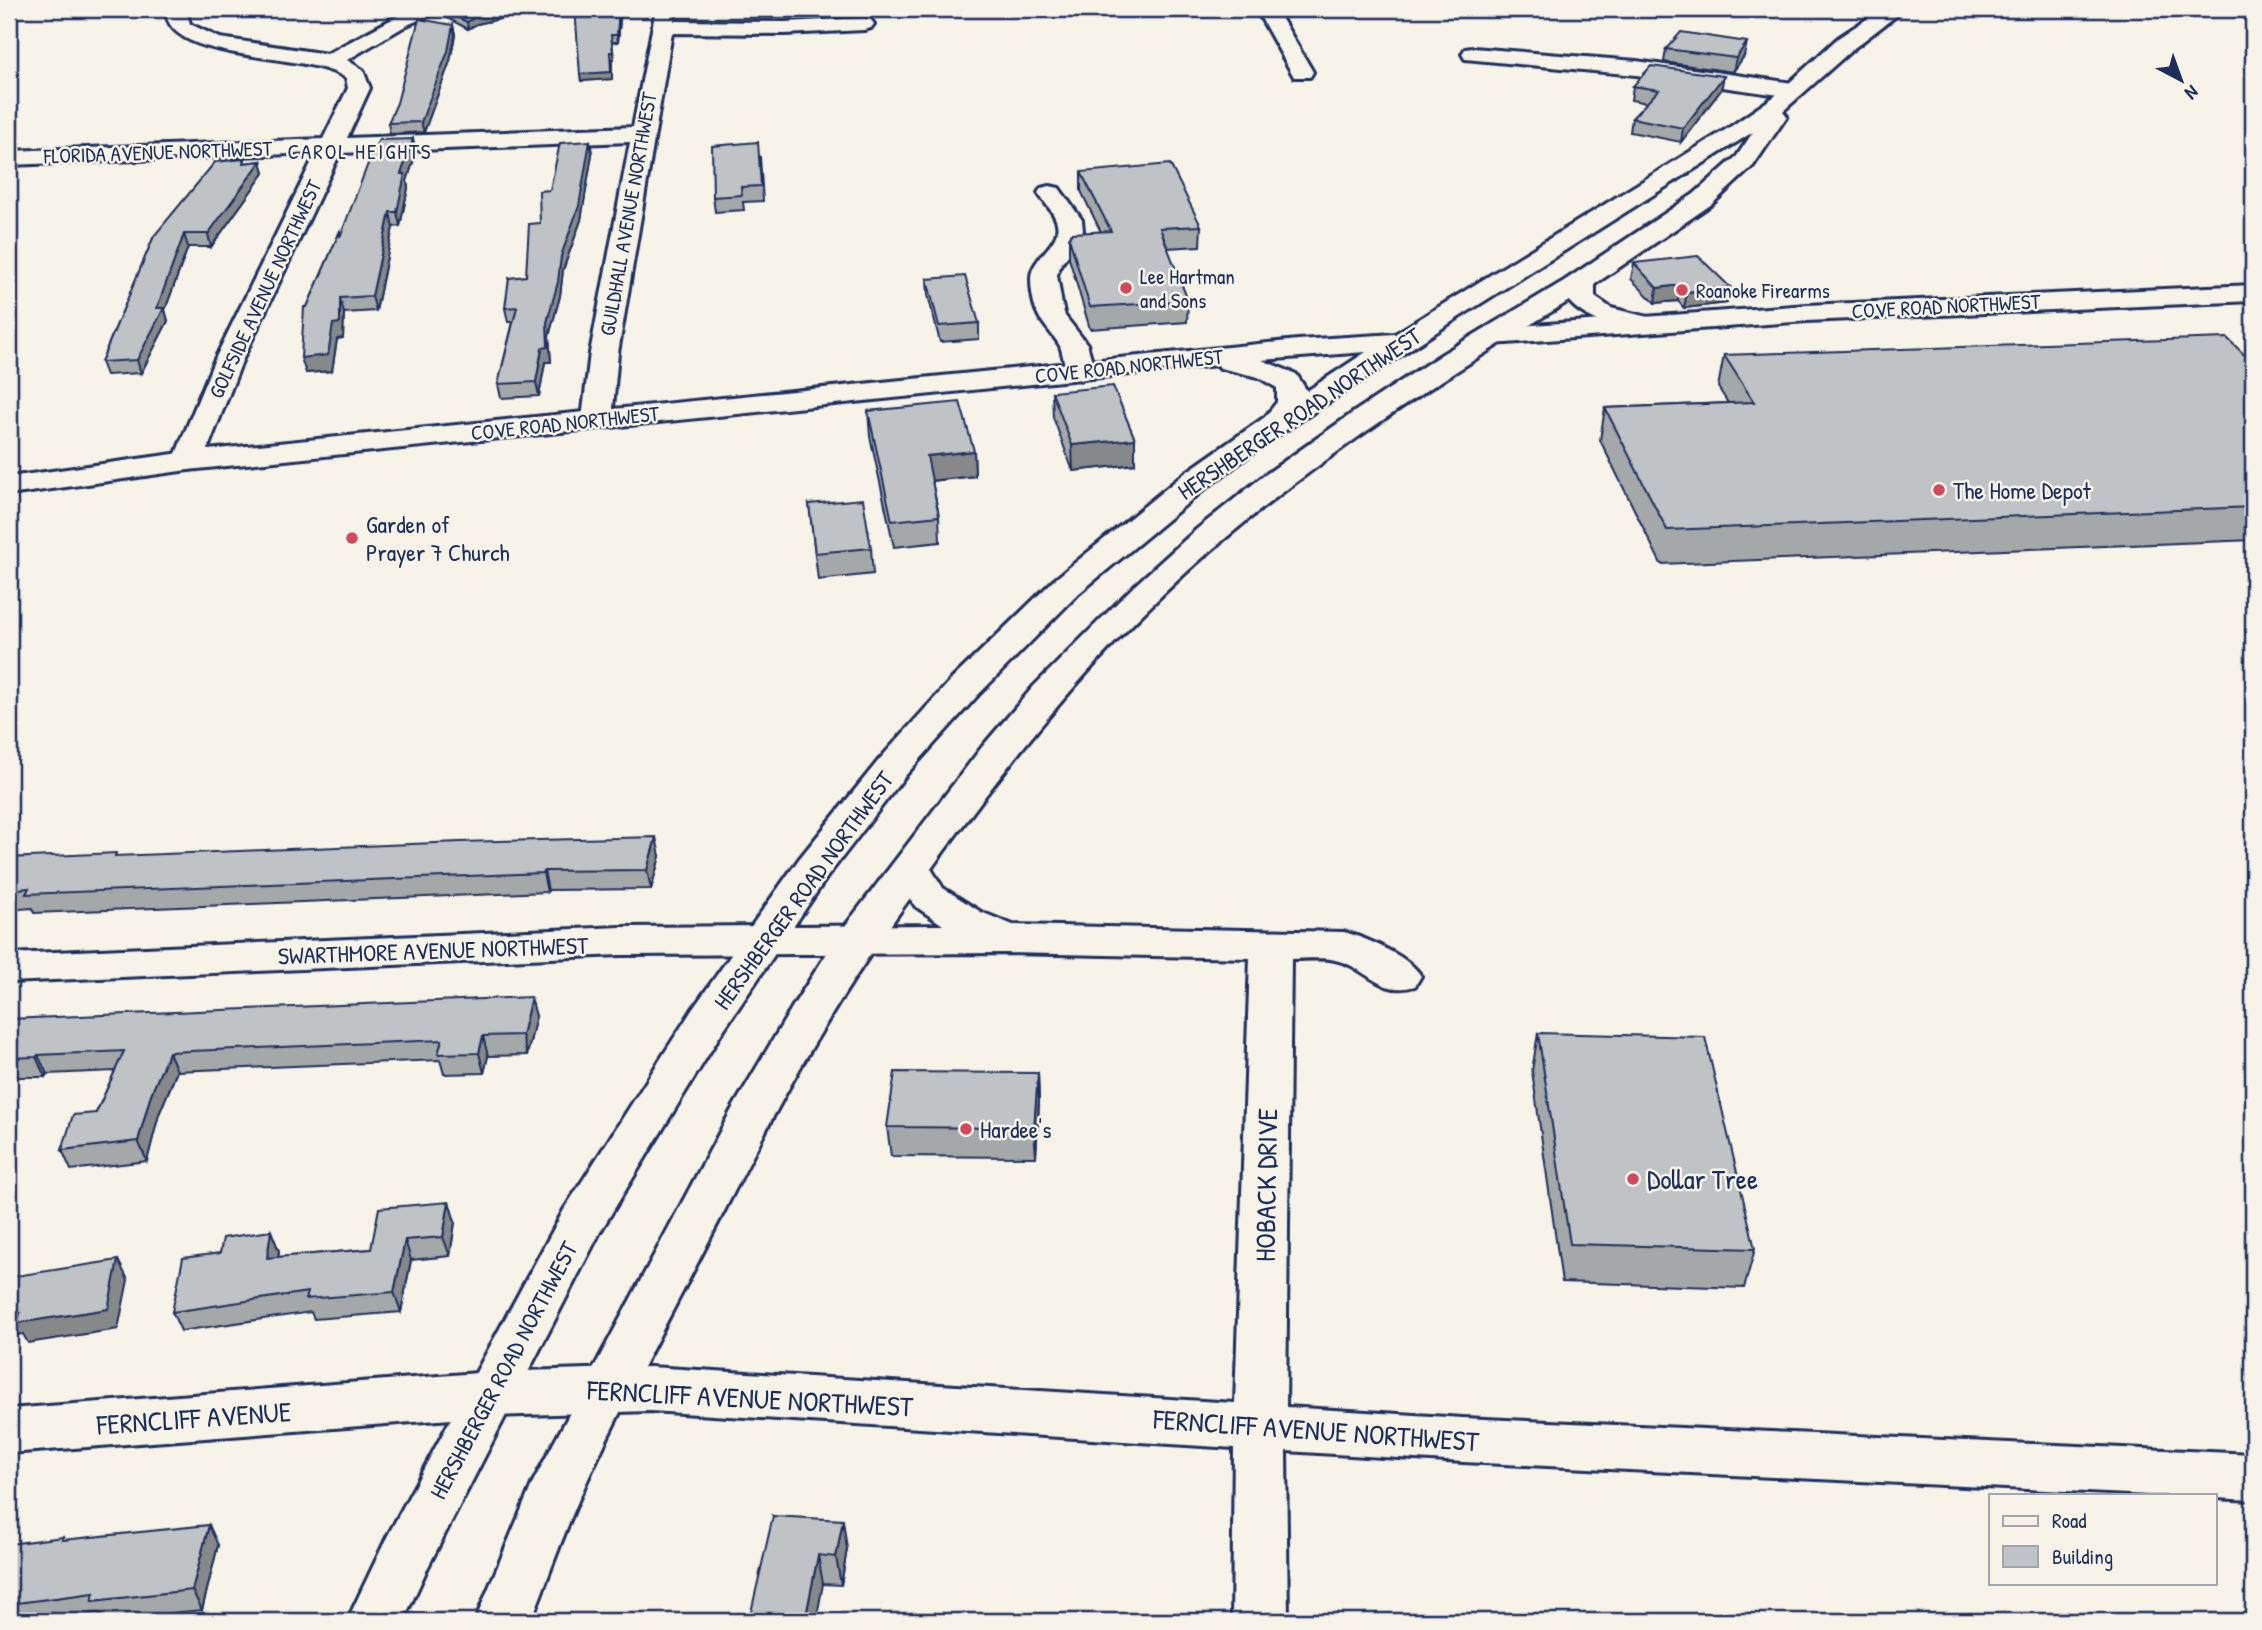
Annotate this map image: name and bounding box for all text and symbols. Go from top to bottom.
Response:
north arrow [2146,46,2216,116]
text: N [2180,80,2204,106]
street label: GUILDHALL AVENUE NORTHWEST [592,89,664,338]
street label: FLORIDA AVENUE NORTHWEST [42,133,274,171]
district label: CAROL HEIGHTS [287,137,433,166]
street label: GOLFSIDE AVENUE NORTHWEST [202,174,329,403]
place label: Lee Hartman and Sons [1140,262,1235,315]
place label: Roanoke Firearms [1696,276,1830,305]
marker: Lee Hartman and Sons [1118,280,1134,296]
marker: Roanoke Firearms [1674,282,1690,298]
street label: COVE ROAD NORTHWEST [1851,287,2042,325]
street label: HERSHBERGER ROAD NORTHWEST [1171,319,1428,507]
street label: COVE ROAD NORTHWEST [1033,342,1226,390]
street label: COVE ROAD NORTHWEST [469,399,662,447]
place label: The Home Depot [1953,474,2092,506]
marker: The Home Depot [1931,482,1947,498]
place label: Garden of Prayer 7 Church [366,508,510,568]
marker: Garden of Prayer 7 Church [344,530,360,546]
street label: HERSHBERGER ROAD NORTHWEST [706,764,901,1016]
street label: SWARTHMORE AVENUE NORTHWEST [277,929,589,971]
street label: HOBACK DRIVE [1246,1108,1286,1262]
place label: Hardee's [980,1113,1052,1145]
marker: Hardee's [958,1121,974,1137]
place label: Dollar Tree [1647,1160,1758,1198]
marker: Dollar Tree [1625,1171,1641,1187]
street label: HERSHBERGER ROAD NORTHWEST [421,1235,585,1504]
street label: FERNCLIFF AVENUE NORTHWEST [585,1370,915,1426]
street label: FERNCLIFF AVENUE [95,1392,292,1444]
street label: FERNCLIFF AVENUE NORTHWEST [1151,1400,1481,1460]
legend [1989,1494,2216,1584]
text: Road [2052,1506,2086,1535]
text: Building [2052,1542,2113,1571]

